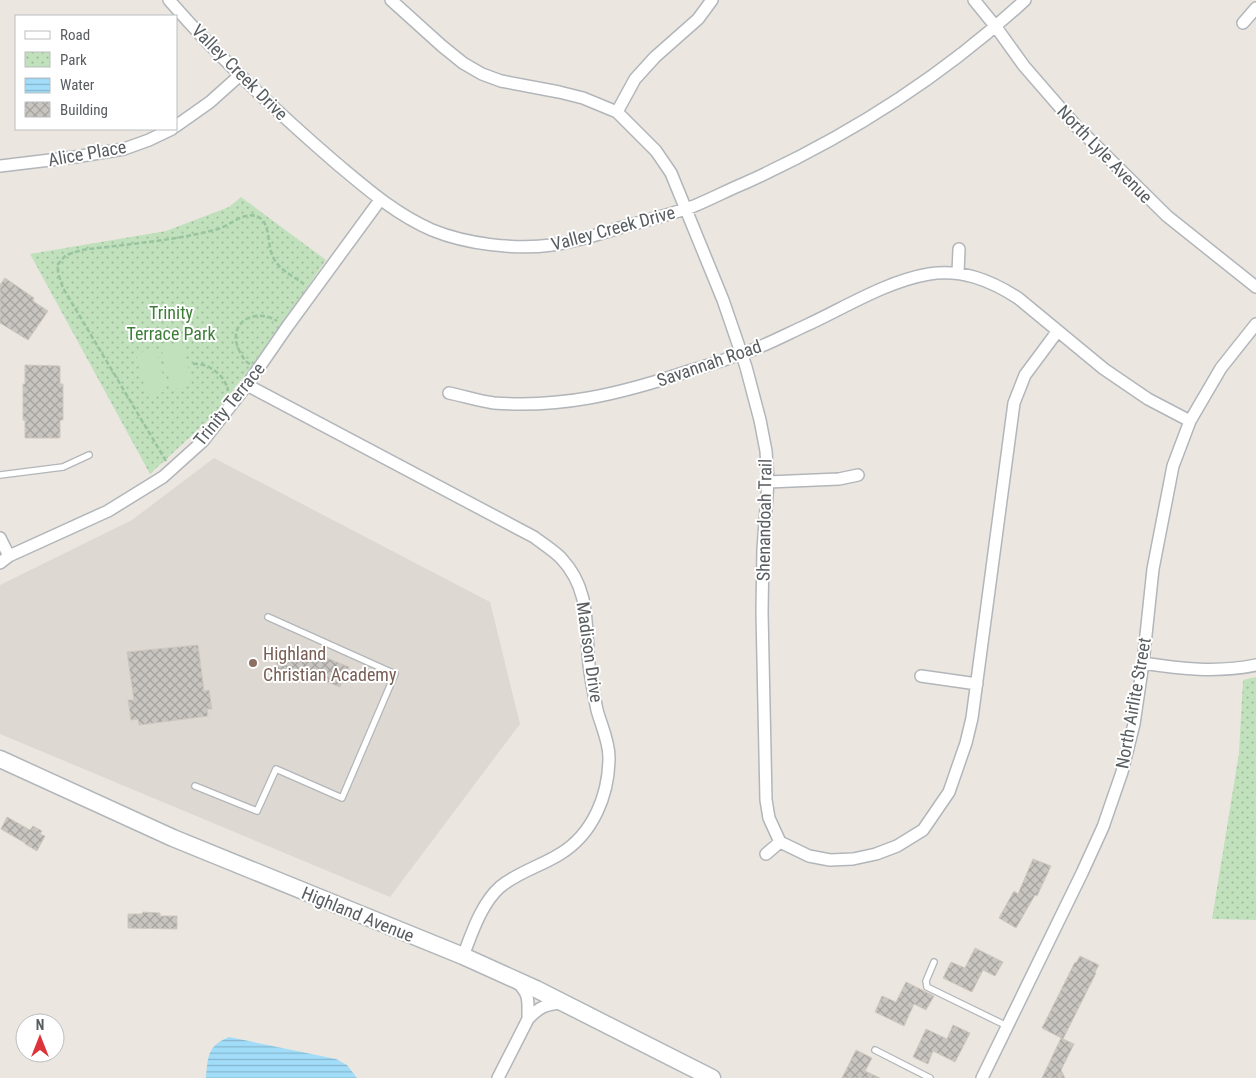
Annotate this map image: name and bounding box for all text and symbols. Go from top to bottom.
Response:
legend [15,15,178,130]
street label: Valley Creek Drive [188,20,292,124]
text: Road [60,26,90,44]
text: Park [60,51,87,69]
text: Water [60,76,95,94]
text: Building [60,101,108,119]
street label: North Lyle Avenue [1053,101,1157,207]
street label: Alice Place [46,136,128,170]
street label: Valley Creek Drive [549,201,677,255]
park label: Trinity Terrace Park [126,302,216,344]
street label: Savannah Road [654,335,764,391]
street label: Trinity Terrace [189,358,269,450]
street label: Shenandoah Trail [752,459,776,581]
street label: Madison Drive [573,600,607,704]
street label: North Airlite Street [1111,636,1155,770]
place label: Highland Christian Academy [263,643,397,685]
marker: Highland Christian Academy [247,657,259,669]
street label: Highland Avenue [299,882,417,946]
north arrow [15,1013,65,1063]
text: N [36,1017,44,1033]

